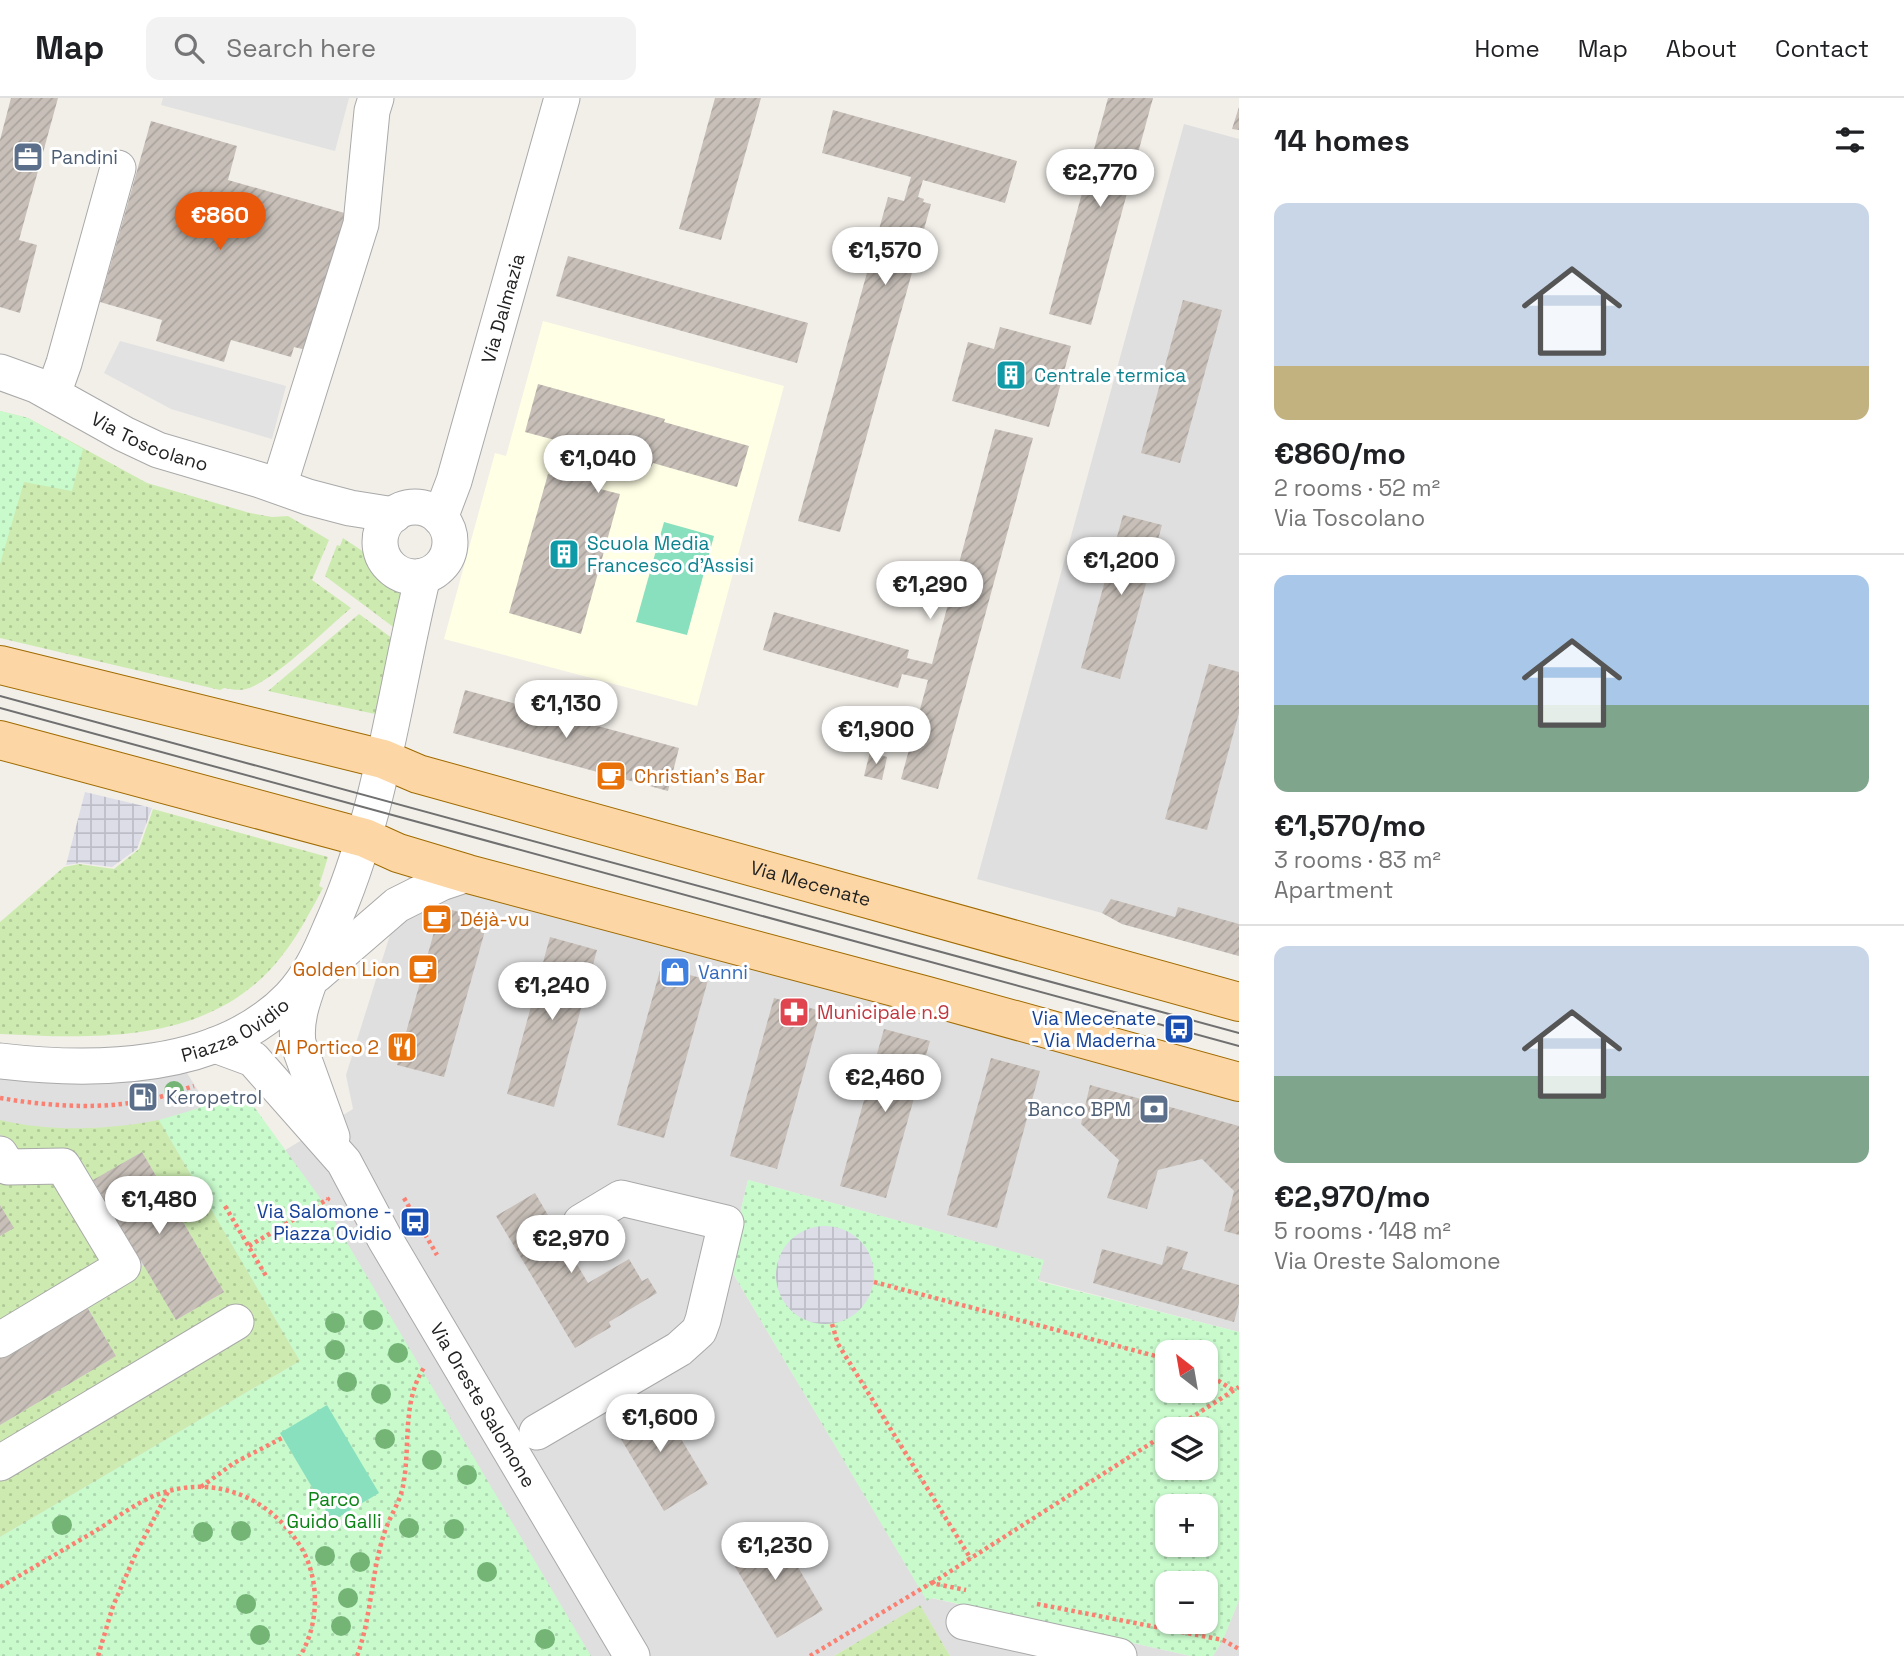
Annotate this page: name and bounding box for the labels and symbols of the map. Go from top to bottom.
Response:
office icon: Pandini [11,140,45,174]
place label: Pandini [51,145,118,170]
pin: €2,770 [1043,150,1157,209]
pin: €860 [179,192,261,252]
pin: €1,570 [828,228,942,287]
street label: Via Dalmazia [476,250,531,366]
building icon: Centrale termica [994,358,1028,392]
place label: Centrale termica [1034,363,1186,388]
street label: Via Toscolano [87,406,211,477]
pin: €1,040 [541,436,655,495]
place label: Scuola Media Francesco d’Assisi [587,531,754,578]
building icon: Scuola Media Francesco d’Assisi [547,537,581,571]
pin: €1,200 [1064,538,1178,597]
pin: €1,290 [873,561,987,621]
pin: €1,130 [509,680,623,740]
pin: €1,900 [819,706,933,766]
cafe icon: Christian’s Bar [594,759,628,793]
place label: Christian’s Bar [634,764,765,789]
street label: Via Mecenate [747,855,874,912]
cafe icon: Déjà-vu [420,902,454,936]
place label: Déjà-vu [460,907,530,932]
cafe icon: Golden Lion [406,952,440,986]
shop icon: Vanni [658,955,692,989]
place label: Golden Lion [293,957,400,982]
place label: Vanni [698,960,748,985]
pin: €1,240 [495,962,609,1022]
street label: Piazza Ovidio [179,992,295,1068]
pharmacy icon: Municipale n.9 [777,995,811,1029]
place label: Municipale n.9 [817,1000,949,1025]
place label: Via Mecenate - Via Maderna [1031,1006,1156,1053]
bus stop icon: Via Mecenate - Via Maderna [1162,1012,1196,1046]
restaurant icon: Al Portico 2 [385,1030,419,1064]
place label: Al Portico 2 [275,1035,379,1060]
pin: €2,460 [828,1054,942,1114]
fuel station icon: Keropetrol [126,1080,160,1114]
place label: Keropetrol [166,1085,262,1110]
bank icon: Banco BPM [1137,1092,1171,1126]
place label: Banco BPM [1027,1097,1131,1122]
pin: €1,480 [102,1176,216,1236]
place label: Via Salomone - Piazza Ovidio [257,1199,392,1246]
bus stop icon: Via Salomone - Piazza Ovidio [398,1205,432,1239]
pin: €2,970 [514,1216,628,1275]
street label: Via Oreste Salomone [424,1318,541,1492]
north arrow [1155,1340,1218,1404]
pin: €1,600 [603,1394,717,1454]
park label: Parco Guido Galli [286,1487,382,1534]
pin: €1,230 [718,1522,832,1582]

